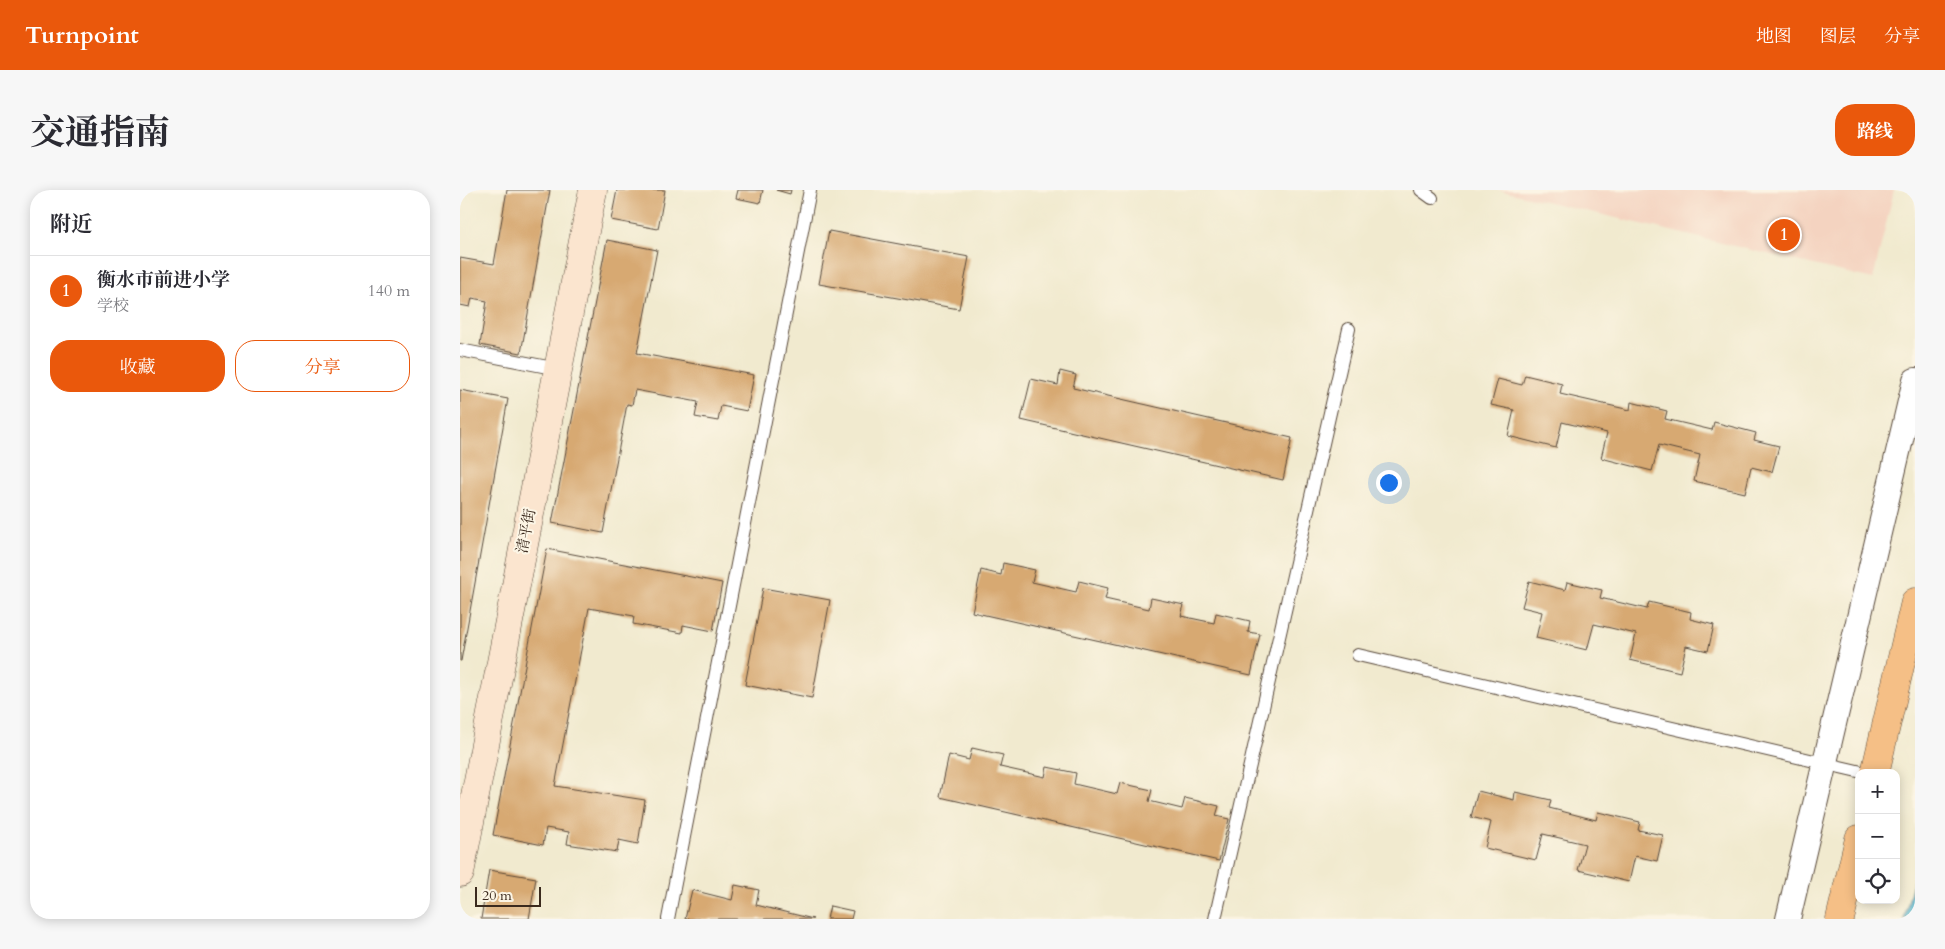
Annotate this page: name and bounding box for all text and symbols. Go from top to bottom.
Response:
text: Turnpoint [25,19,139,52]
text: 地图 [1756,24,1792,49]
text: 图层 [1820,24,1856,49]
text: 分享 [1884,24,1920,49]
button: 路线 [1835,104,1915,156]
text: 交通指南 [30,109,170,157]
text: 附近 [50,210,92,239]
pin: 1 [1768,216,1800,254]
text: 衡水市前进小学 [97,267,230,293]
text: 1 [62,280,70,302]
text: 140 m [368,280,410,302]
text: 学校 [97,295,129,317]
button: 收藏 [50,340,225,392]
button: 分享 [235,340,410,392]
your location [1376,470,1402,496]
street label: 清平街 [512,507,540,555]
map controls [1855,769,1900,904]
button: + [1855,769,1900,814]
button: − [1855,814,1900,859]
button: locate [1855,859,1900,904]
scale bar [475,884,541,907]
text: 20 m [482,886,512,905]

